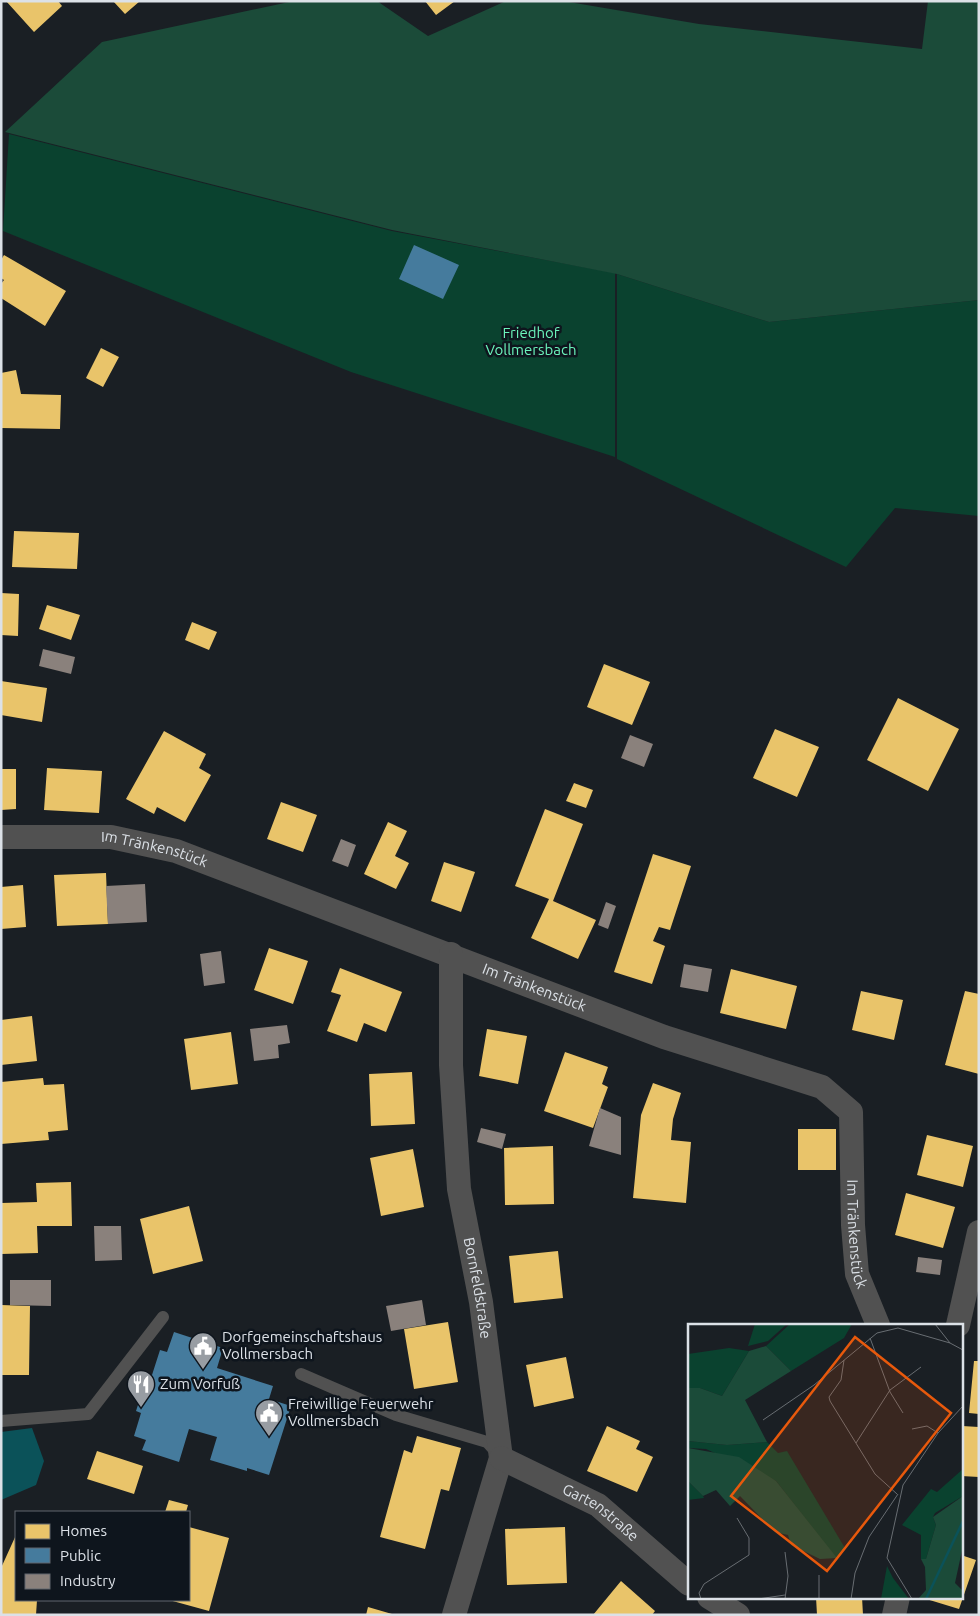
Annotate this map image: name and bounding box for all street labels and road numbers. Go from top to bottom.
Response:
street label: Im Tränkenstück [101,827,211,871]
street label: Im Tränkenstück [480,960,589,1015]
street label: Im Tränkenstück [844,1179,871,1291]
street label: Bornfeldstraße [461,1236,495,1340]
street label: Gartenstraße [560,1480,642,1544]

